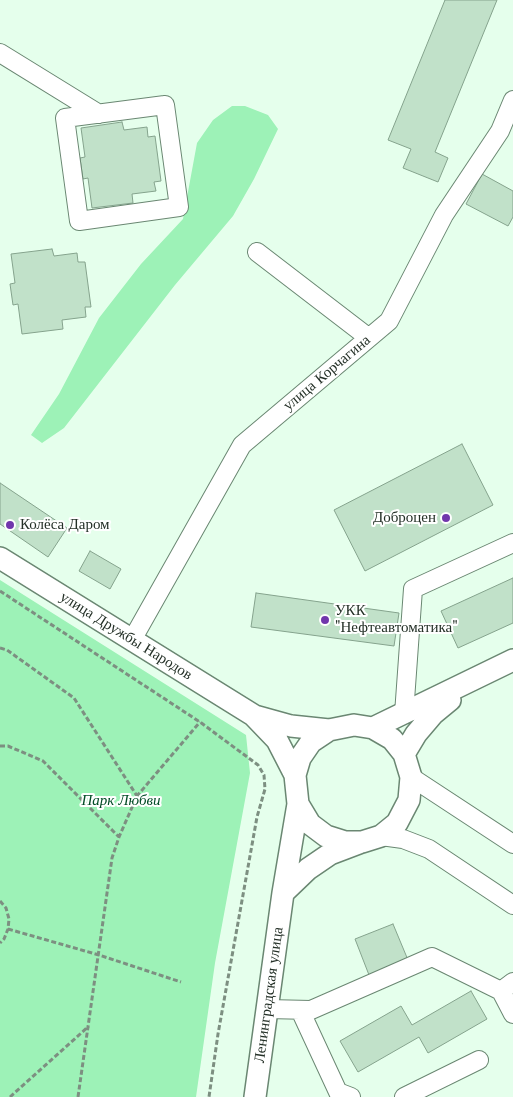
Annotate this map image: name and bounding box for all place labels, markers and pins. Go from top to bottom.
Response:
place label: Доброцен [373,509,436,527]
marker: Доброцен [440,512,452,524]
place label: Колёса Даром [20,516,110,534]
marker: Колёса Даром [4,519,16,531]
place label: УКК "Нефтеавтоматика" [335,602,458,637]
marker: УКК "Нефтеавтоматика" [319,614,331,626]

